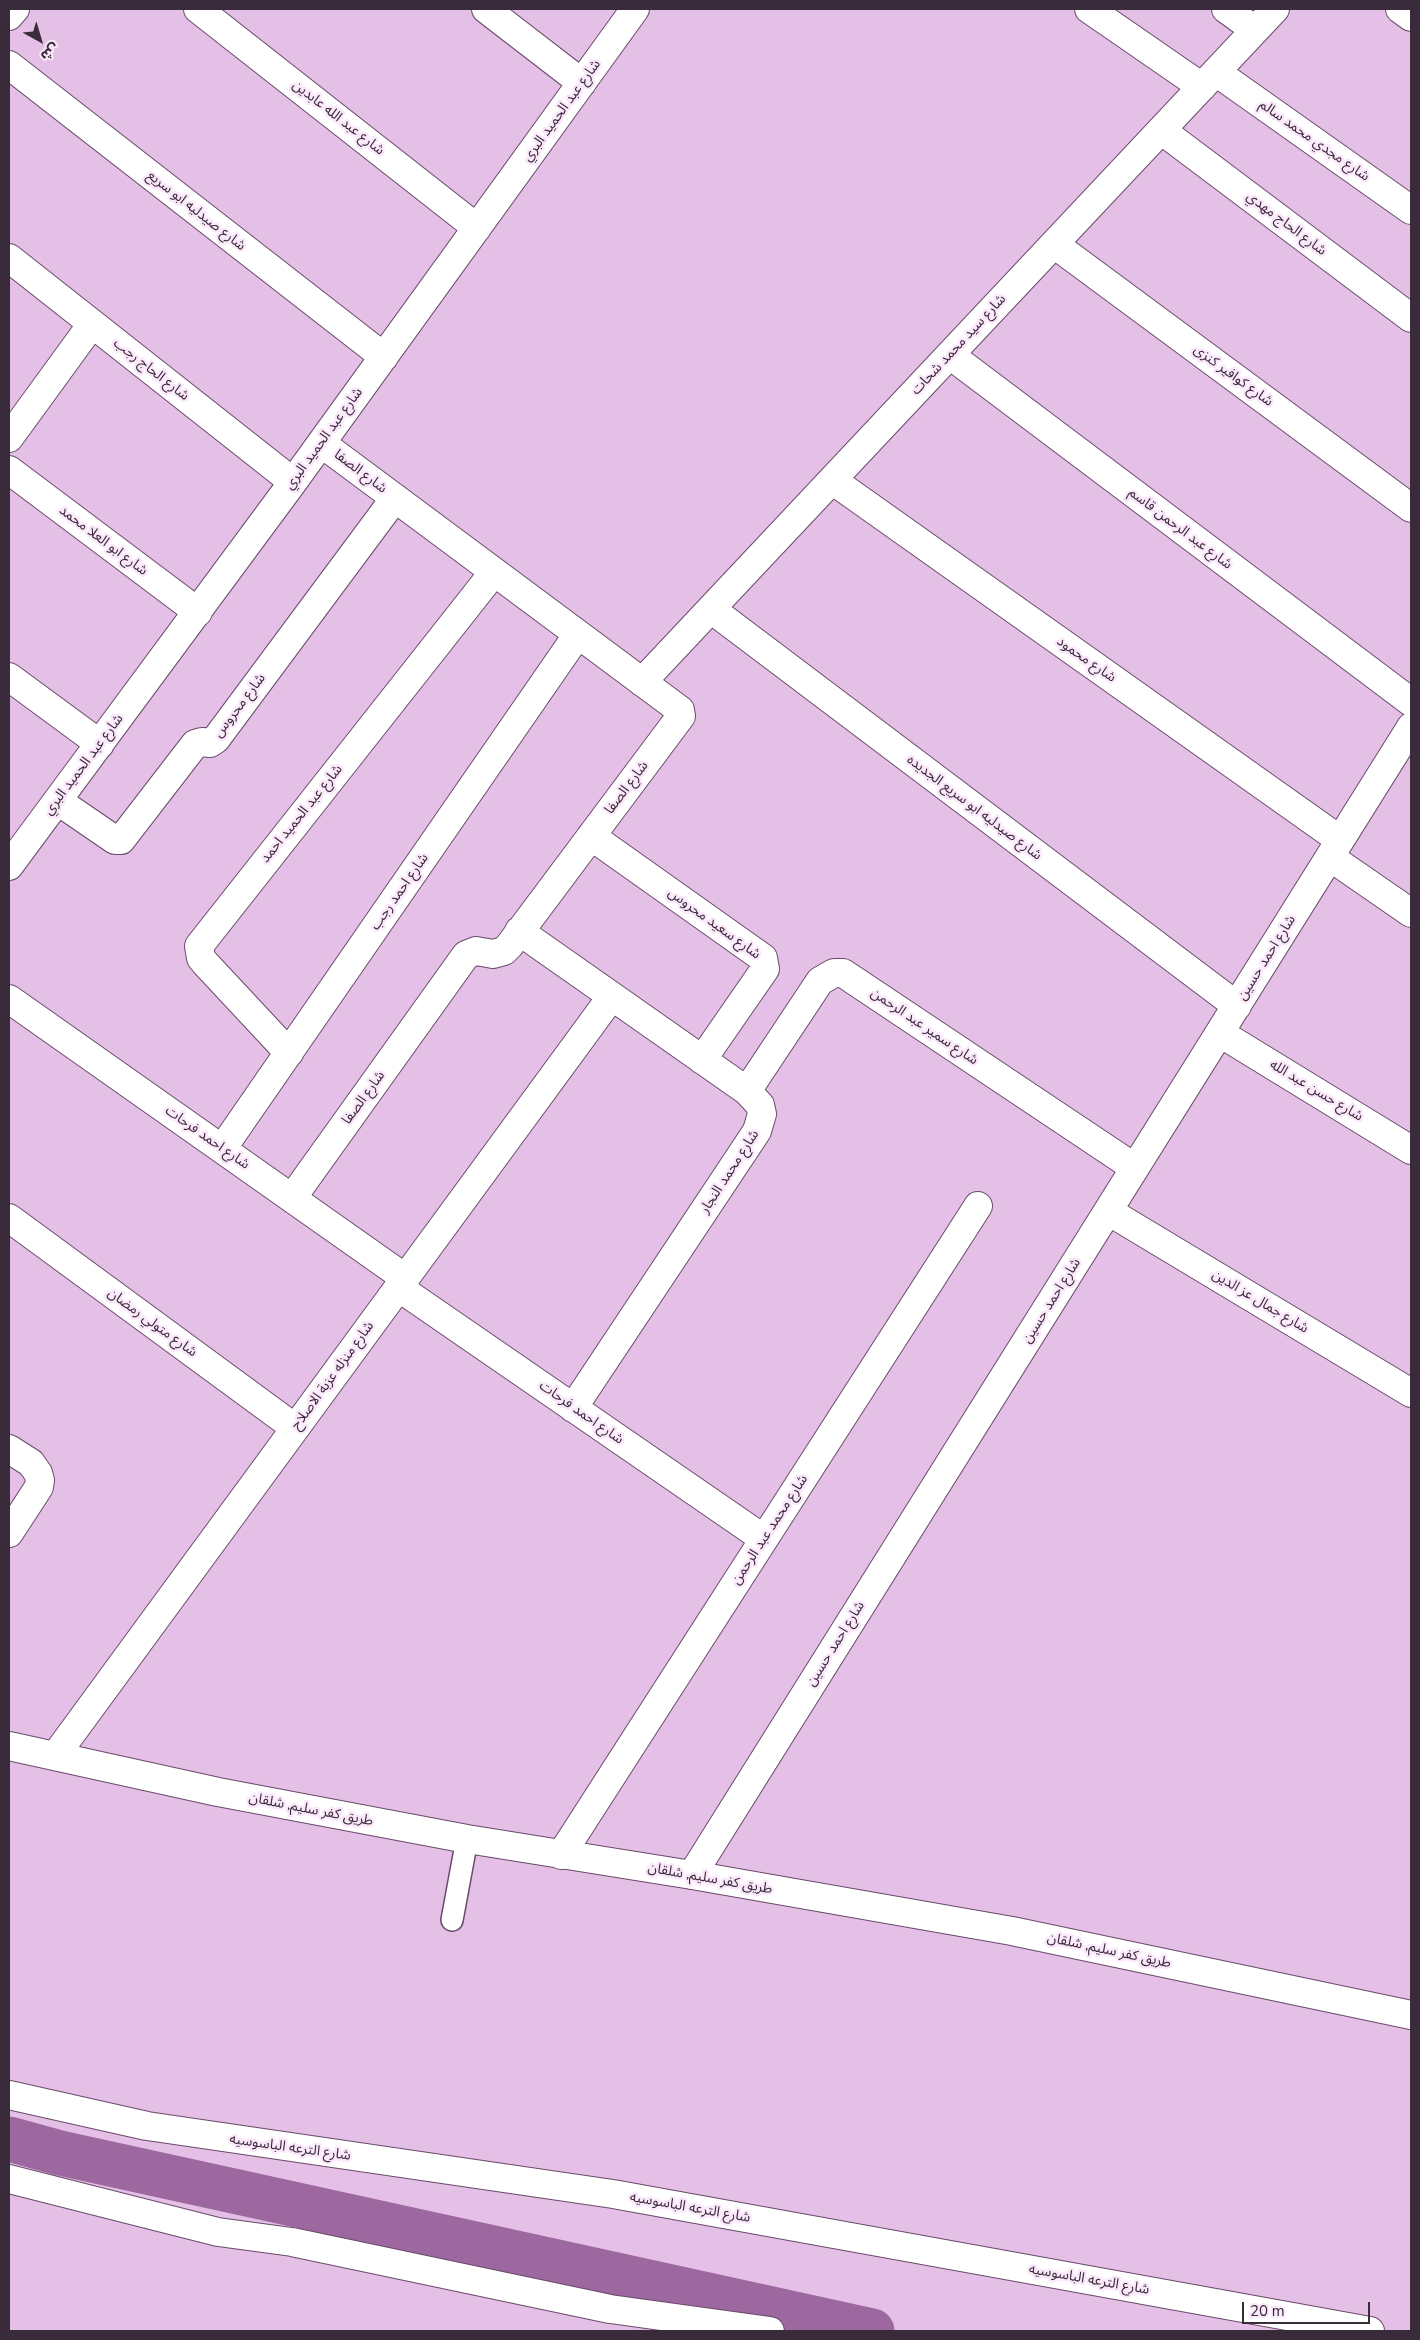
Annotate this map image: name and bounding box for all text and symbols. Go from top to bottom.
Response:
north arrow [15,15,65,65]
text: ش [36,39,63,65]
street label: شارع عبد الحميد البري [519,57,605,165]
street label: شارع عبد الله عابدين [289,77,387,159]
street label: شارع مجدي محمد سالم [1256,97,1372,185]
street label: شارع صيدليه ابو سريع [143,167,249,255]
street label: شارع الحاج مهدي [1243,188,1329,260]
street label: شارع سيد محمد شحات [908,291,1010,399]
street label: شارع الحاج رجب [110,335,192,405]
street label: شارع كوافير كنزى [1190,342,1276,410]
street label: شارع عبد الحميد البري [281,385,367,493]
street label: شارع الصفا [330,447,390,497]
street label: شارع عبد الرحمن قاسم [1125,485,1235,573]
street label: شارع ابو العلا محمد [56,502,150,580]
street label: شارع محمود [1053,633,1119,687]
street label: شارع محروس [210,671,270,741]
street label: شارع عبد الحميد البري [41,711,127,819]
street label: شارع صيدليه ابو سريع الجديده [903,752,1045,864]
street label: شارع الصفا [602,758,652,818]
street label: شارع عبد الحميد احمد [257,762,347,866]
street label: شارع احمد رجب [367,850,433,934]
street label: شارع سعيد محروس [664,885,764,963]
street label: شارع احمد حسين [1234,912,1300,1004]
street label: شارع سمير عبد الرحمن [867,985,981,1069]
street label: شارع حسن عبد الله [1266,1057,1366,1125]
street label: شارع الصفا [339,1068,389,1128]
street label: شارع احمد فرحات [162,1103,252,1173]
street label: شارع محمد النجار [697,1127,763,1217]
street label: شارع احمد حسين [1019,1255,1085,1347]
street label: شارع جمال عز الدين [1209,1267,1311,1337]
street label: شارع متولي رمضان [104,1285,200,1361]
street label: شارع منزله عزبة الاصلاح [288,1318,378,1434]
street label: شارع احمد فرحات [536,1378,626,1448]
street label: شارع محمد عبد الرحمن [728,1472,812,1588]
street label: شارع احمد حسين [803,1598,869,1690]
street label: طريق كفر سليم, شلقان [247,1790,375,1830]
street label: طريق كفر سليم, شلقان [646,1860,774,1898]
street label: طريق كفر سليم, شلقان [1045,1930,1173,1972]
street label: شارع الترعه الباسوسيه [228,2131,352,2165]
street label: شارع الترعه الباسوسيه [628,2189,752,2227]
street label: شارع الترعه الباسوسيه [1027,2261,1151,2299]
scale bar [1245,2292,1372,2324]
text: 20 m [1250,2301,1285,2321]

